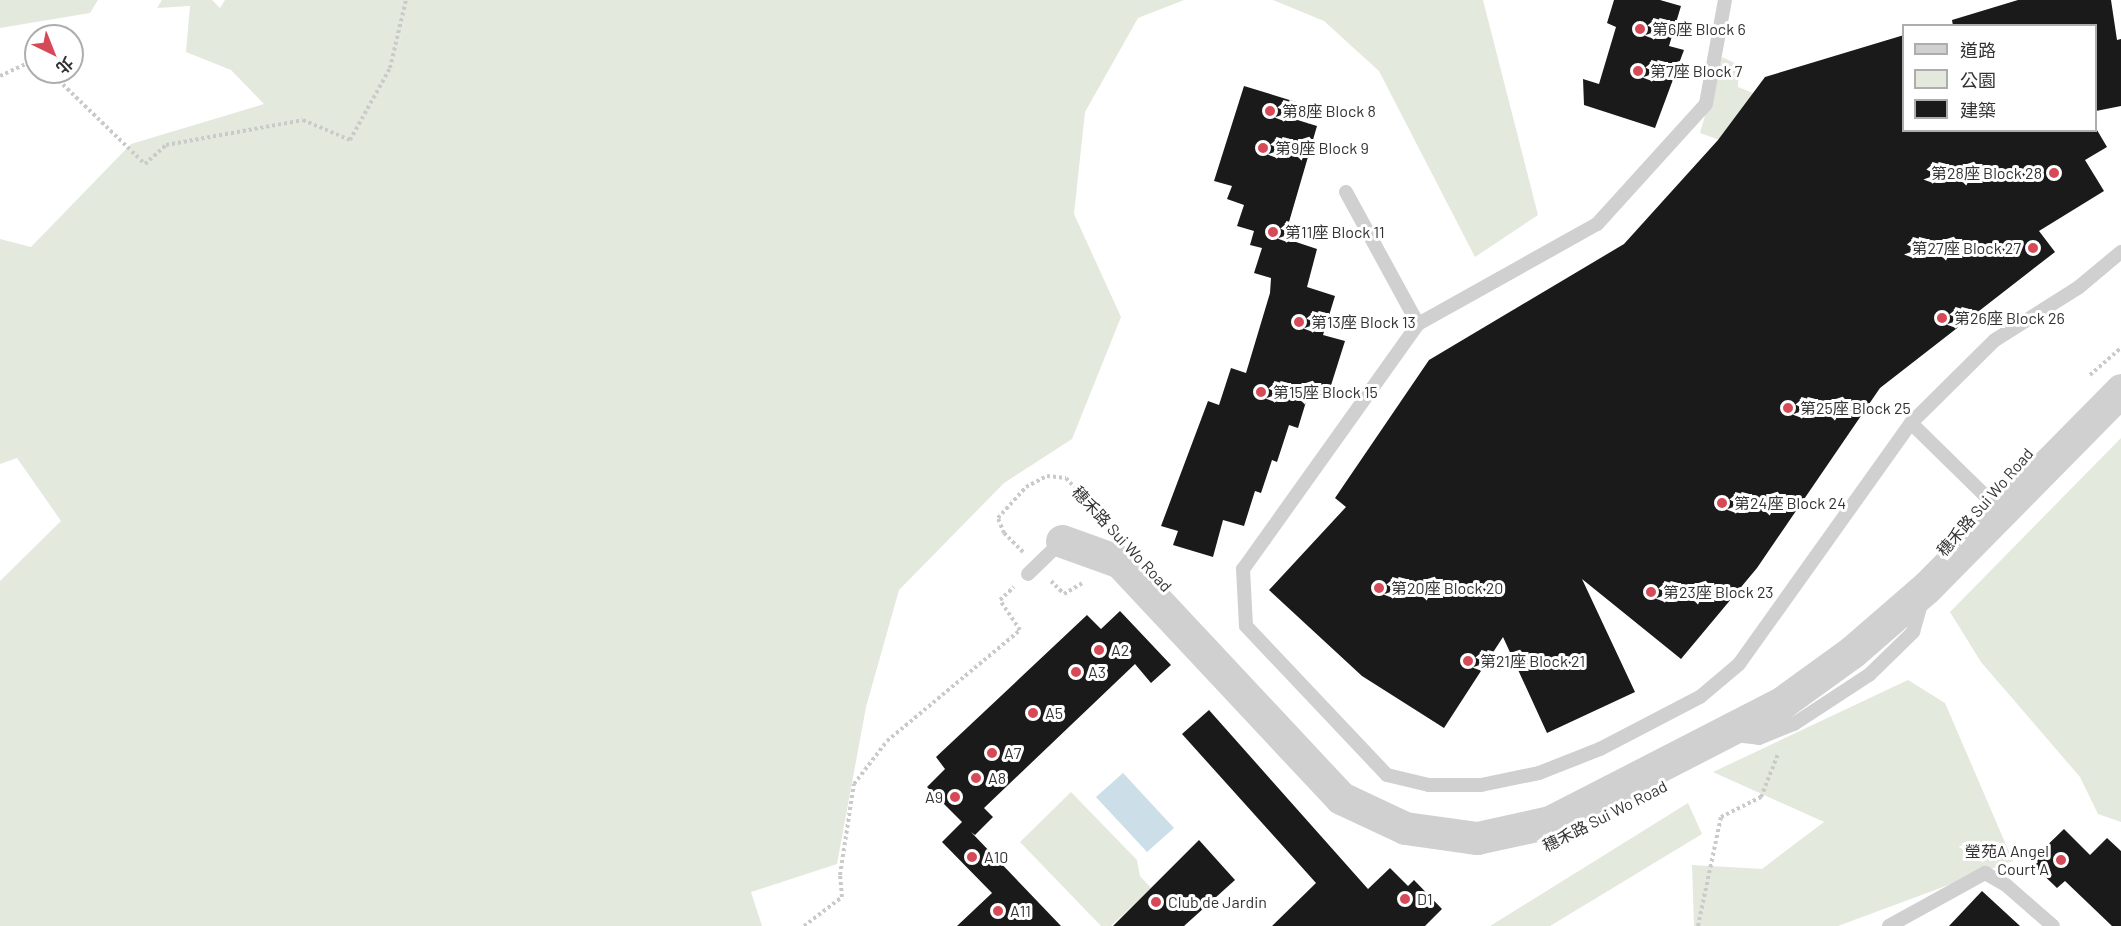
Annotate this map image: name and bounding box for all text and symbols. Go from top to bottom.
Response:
place label: 第6座 Block 6 [1652,19,1746,39]
marker: 第6座 Block 6 [1633,22,1647,36]
north arrow [24,24,84,84]
legend [1902,24,2097,132]
text: 道路 [1960,39,1996,61]
text: 北 [53,54,78,78]
place label: 第7座 Block 7 [1650,61,1742,81]
marker: 第7座 Block 7 [1631,64,1645,78]
text: 公園 [1960,69,1996,91]
text: 建築 [1960,99,1996,121]
place label: 第8座 Block 8 [1282,101,1376,121]
marker: 第8座 Block 8 [1263,104,1277,118]
place label: 第9座 Block 9 [1275,138,1369,158]
marker: 第9座 Block 9 [1256,141,1270,155]
place label: 第28座 Block 28 [1931,163,2042,183]
marker: 第28座 Block 28 [2047,166,2061,180]
place label: 第11座 Block 11 [1285,222,1385,242]
marker: 第11座 Block 11 [1266,225,1280,239]
place label: 第27座 Block 27 [1912,238,2021,258]
marker: 第27座 Block 27 [2026,241,2040,255]
place label: 第26座 Block 26 [1954,308,2065,328]
marker: 第26座 Block 26 [1935,311,1949,325]
place label: 第13座 Block 13 [1311,312,1416,332]
marker: 第13座 Block 13 [1292,315,1306,329]
place label: 第15座 Block 15 [1273,382,1378,402]
marker: 第15座 Block 15 [1254,385,1268,399]
place label: 第25座 Block 25 [1800,398,1911,418]
marker: 第25座 Block 25 [1781,401,1795,415]
street label: 穗禾路 Sui Wo Road [1933,444,2037,560]
street label: 穗禾路 Sui Wo Road [1068,482,1176,596]
place label: 第24座 Block 24 [1734,493,1846,513]
marker: 第24座 Block 24 [1715,496,1729,510]
place label: 第20座 Block 20 [1391,578,1503,598]
marker: 第20座 Block 20 [1372,581,1386,595]
place label: 第23座 Block 23 [1663,582,1774,602]
marker: 第23座 Block 23 [1644,585,1658,599]
place label: A2 [1111,640,1129,660]
marker: A2 [1092,643,1106,657]
place label: 第21座 Block 21 [1480,651,1585,671]
marker: 第21座 Block 21 [1461,654,1475,668]
place label: A3 [1088,662,1106,682]
marker: A3 [1069,665,1083,679]
place label: A5 [1045,703,1063,723]
marker: A5 [1026,706,1040,720]
place label: A7 [1004,743,1021,763]
marker: A7 [985,746,999,760]
place label: A8 [988,768,1006,788]
marker: A8 [969,771,983,785]
street label: 穗禾路 Sui Wo Road [1540,776,1670,856]
place label: A9 [925,787,943,807]
marker: A9 [948,790,962,804]
place label: 瑩苑A Angel Court A [1965,841,2049,879]
place label: A10 [984,847,1008,867]
marker: A10 [965,850,979,864]
marker: 瑩苑A Angel Court A [2054,853,2068,867]
place label: D1 [1417,889,1432,909]
place label: Club de Jardin [1168,892,1267,912]
marker: D1 [1398,892,1412,906]
marker: Club de Jardin [1149,895,1163,909]
place label: A11 [1010,901,1031,921]
marker: A11 [991,904,1005,918]

